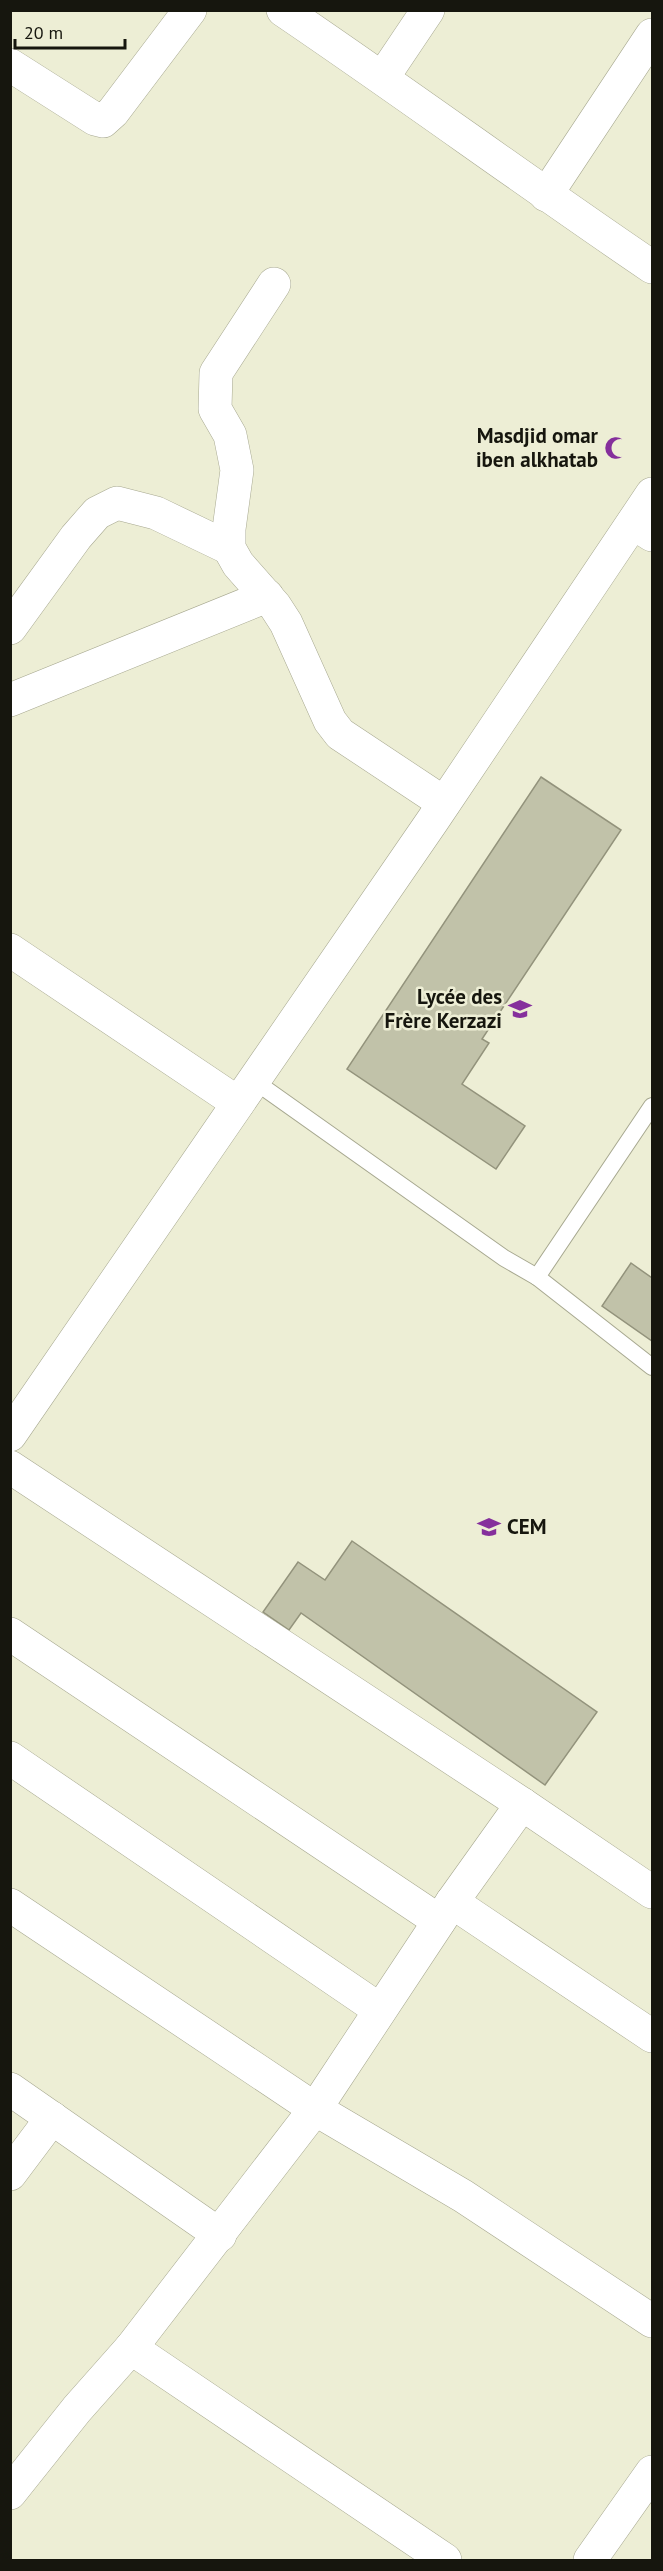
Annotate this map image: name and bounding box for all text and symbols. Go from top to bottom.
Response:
scale bar [15,12,124,50]
text: 20 m [24,21,63,44]
place label: Masdjid omar iben alkhatab [476,422,599,473]
mosque icon: Masdjid omar iben alkhatab [603,435,629,461]
place label: Lycée des Frère Kerzazi [385,983,502,1034]
school or university icon: Lycée des Frère Kerzazi [507,996,533,1022]
place label: CEM [507,1513,547,1540]
school or university icon: CEM [476,1514,502,1540]

